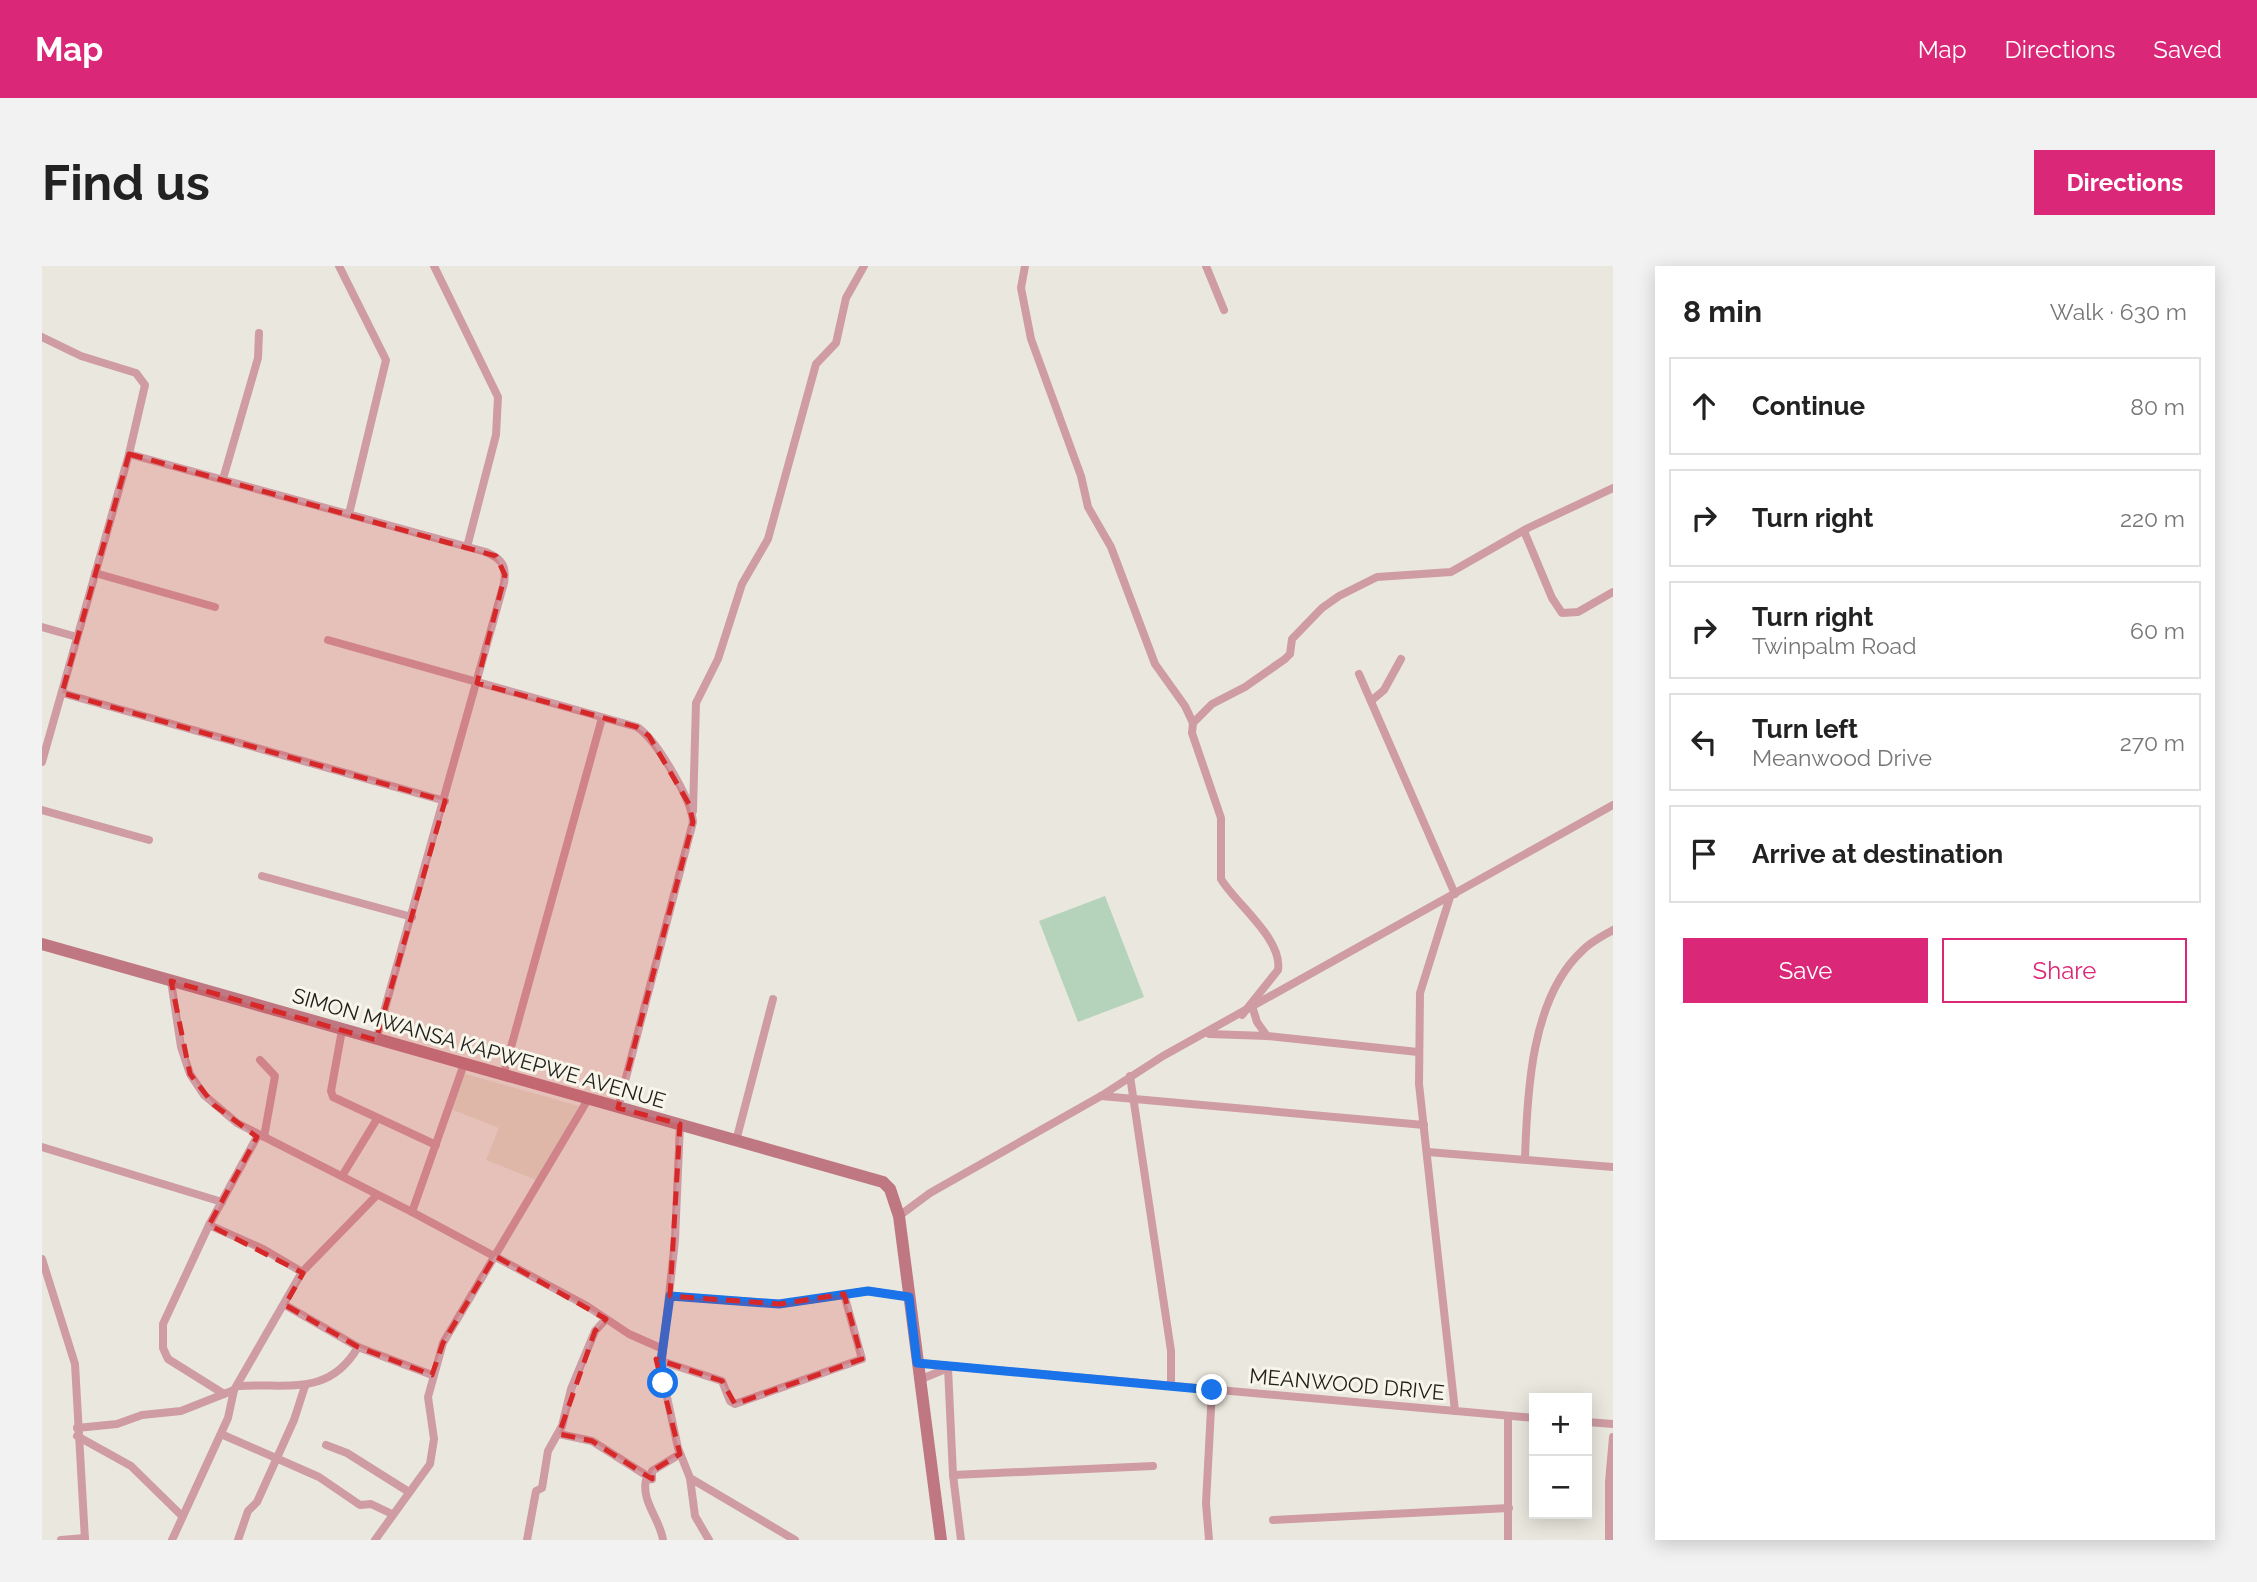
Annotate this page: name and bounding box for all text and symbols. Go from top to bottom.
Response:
text: Map [35,30,103,69]
text: Map [1918,35,1967,64]
text: Directions [2005,35,2115,64]
text: Saved [2153,35,2222,64]
button: Directions [2034,150,2215,215]
text: Find us [42,154,210,211]
text: 8 min [1683,294,1762,329]
text: Walk · 630 m [2050,298,2187,325]
icon: ahead [1685,387,1723,425]
text: Continue [1752,391,1865,421]
text: 80 m [2130,393,2185,420]
icon: right [1685,499,1723,537]
text: Turn right [1752,503,1873,533]
text: 220 m [2120,505,2185,532]
text: Turn right [1752,602,1873,632]
icon: right [1685,611,1723,649]
text: 60 m [2130,617,2185,644]
text: Twinpalm Road [1752,632,1916,659]
text: Turn left [1752,714,1858,744]
icon: left [1685,723,1723,761]
text: 270 m [2120,729,2185,756]
text: Meanwood Drive [1752,744,1932,771]
icon: arrive [1685,835,1723,873]
text: Arrive at destination [1752,839,2003,869]
button: Save [1683,938,1928,1003]
button: Share [1942,938,2187,1003]
street label: SIMON MWANSA KAPWEPWE AVENUE [290,983,668,1113]
street label: MEANWOOD DRIVE [1248,1363,1446,1405]
route start [647,1367,678,1398]
route end [1196,1374,1227,1405]
map controls [1529,1393,1592,1519]
button: + [1529,1393,1592,1456]
button: − [1529,1456,1592,1519]

